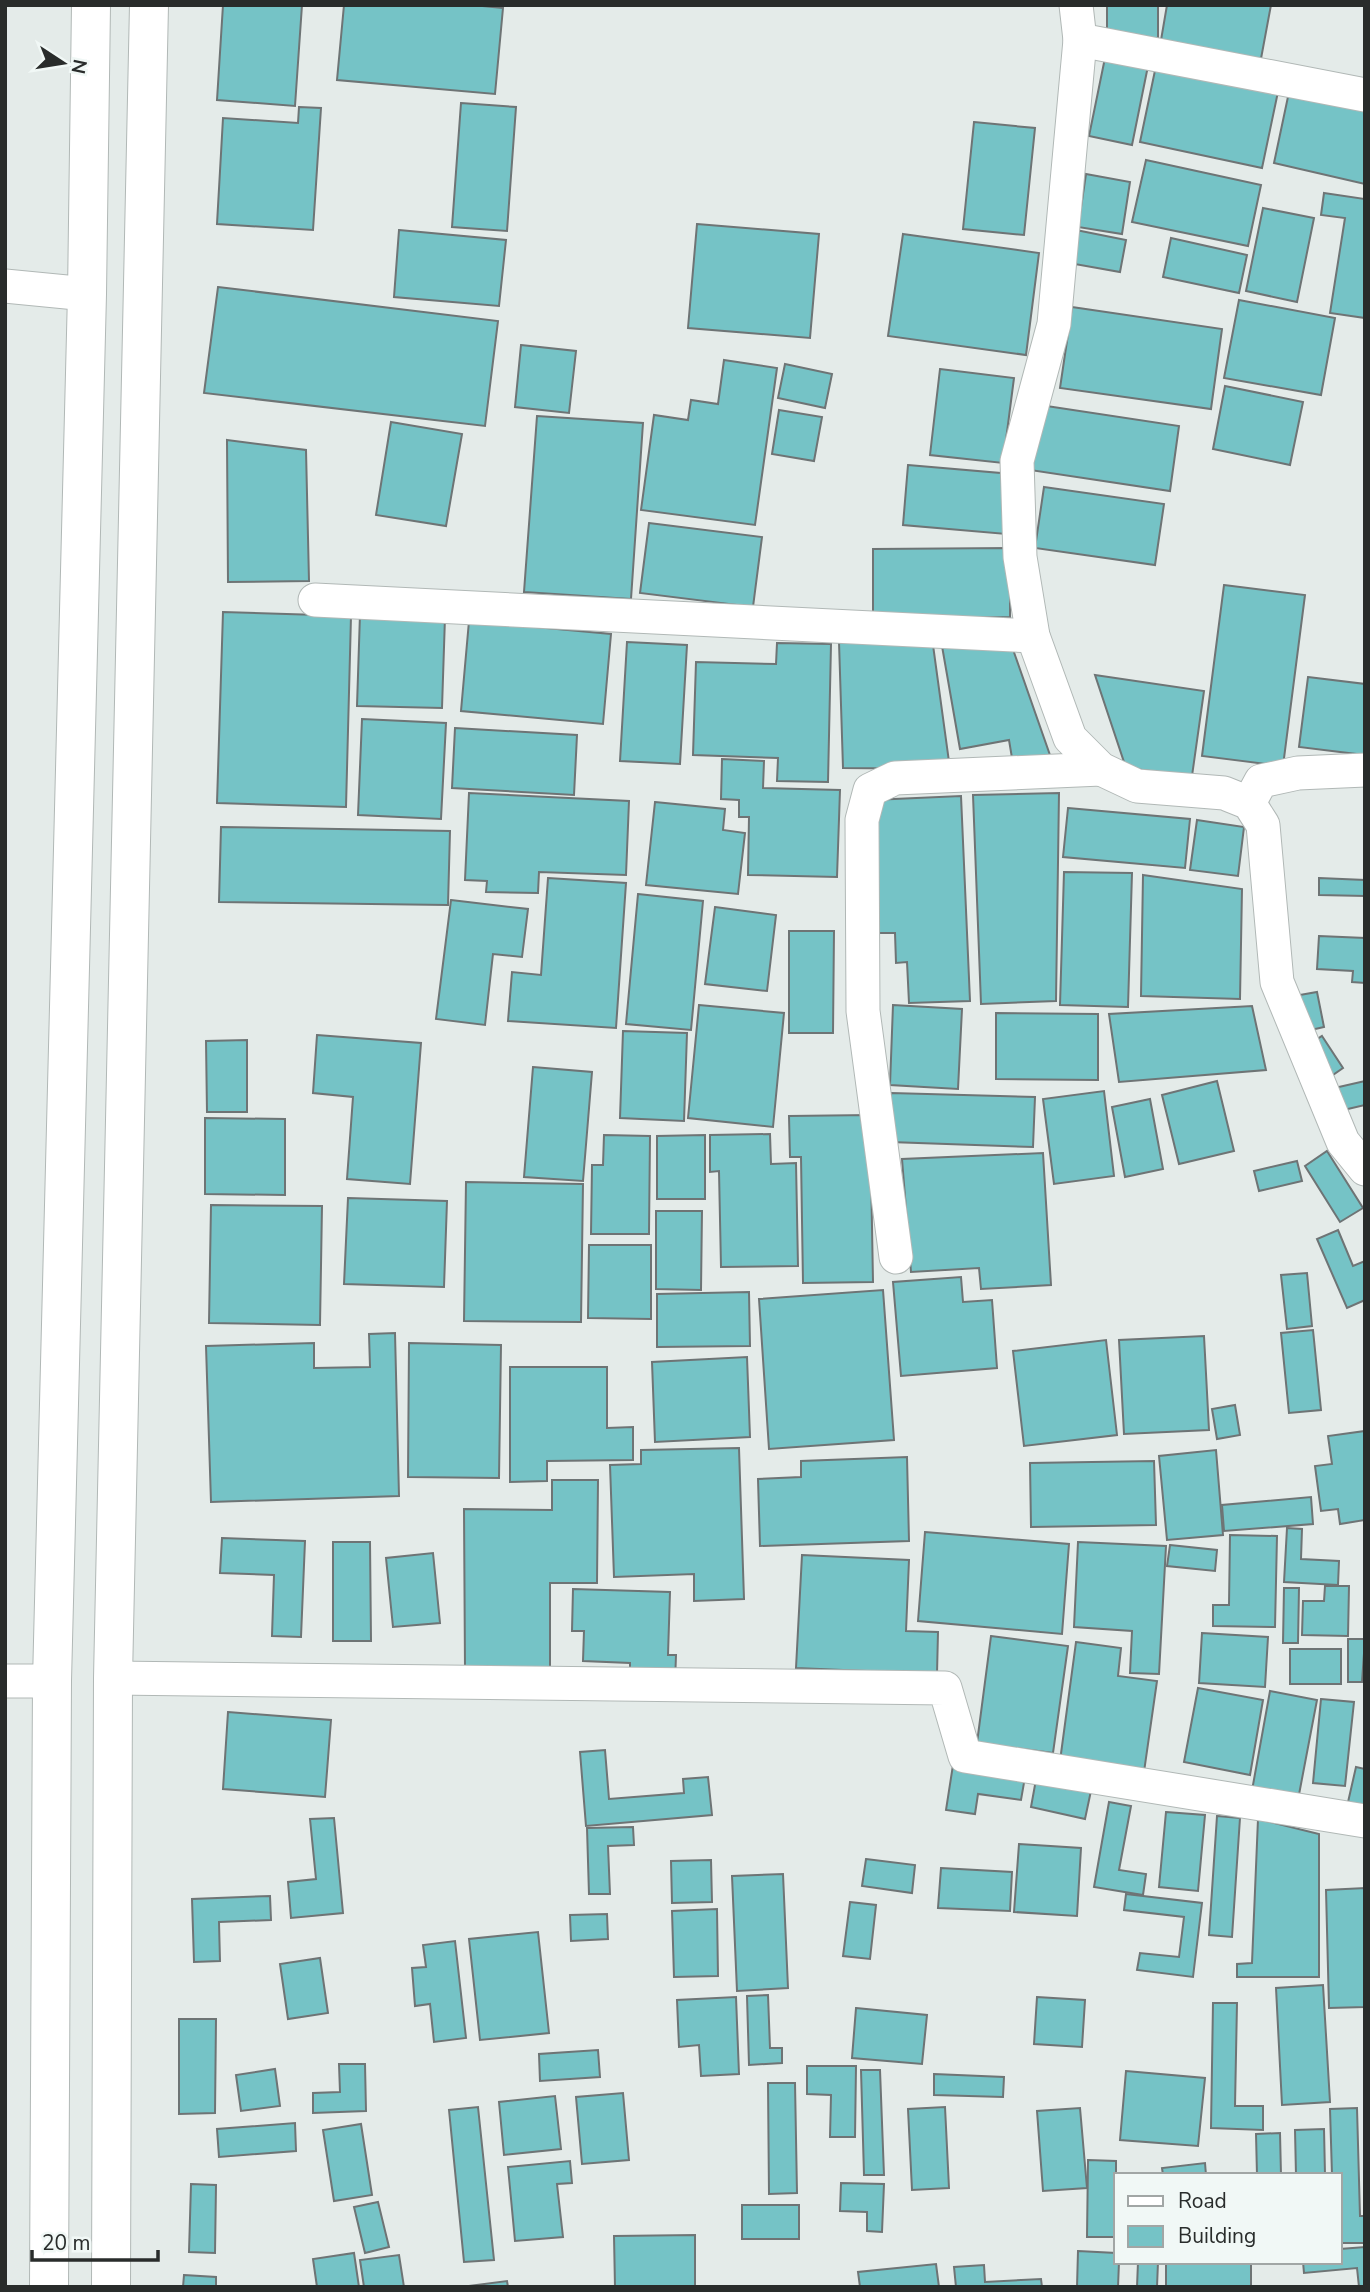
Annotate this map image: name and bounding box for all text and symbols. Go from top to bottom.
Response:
north arrow [28,28,98,98]
text: N [64,57,93,76]
legend [1114,2173,1342,2264]
text: Road [1178,2187,1227,2215]
scale bar [32,2218,158,2262]
text: Building [1178,2222,1256,2250]
text: 20 m [42,2229,91,2257]

